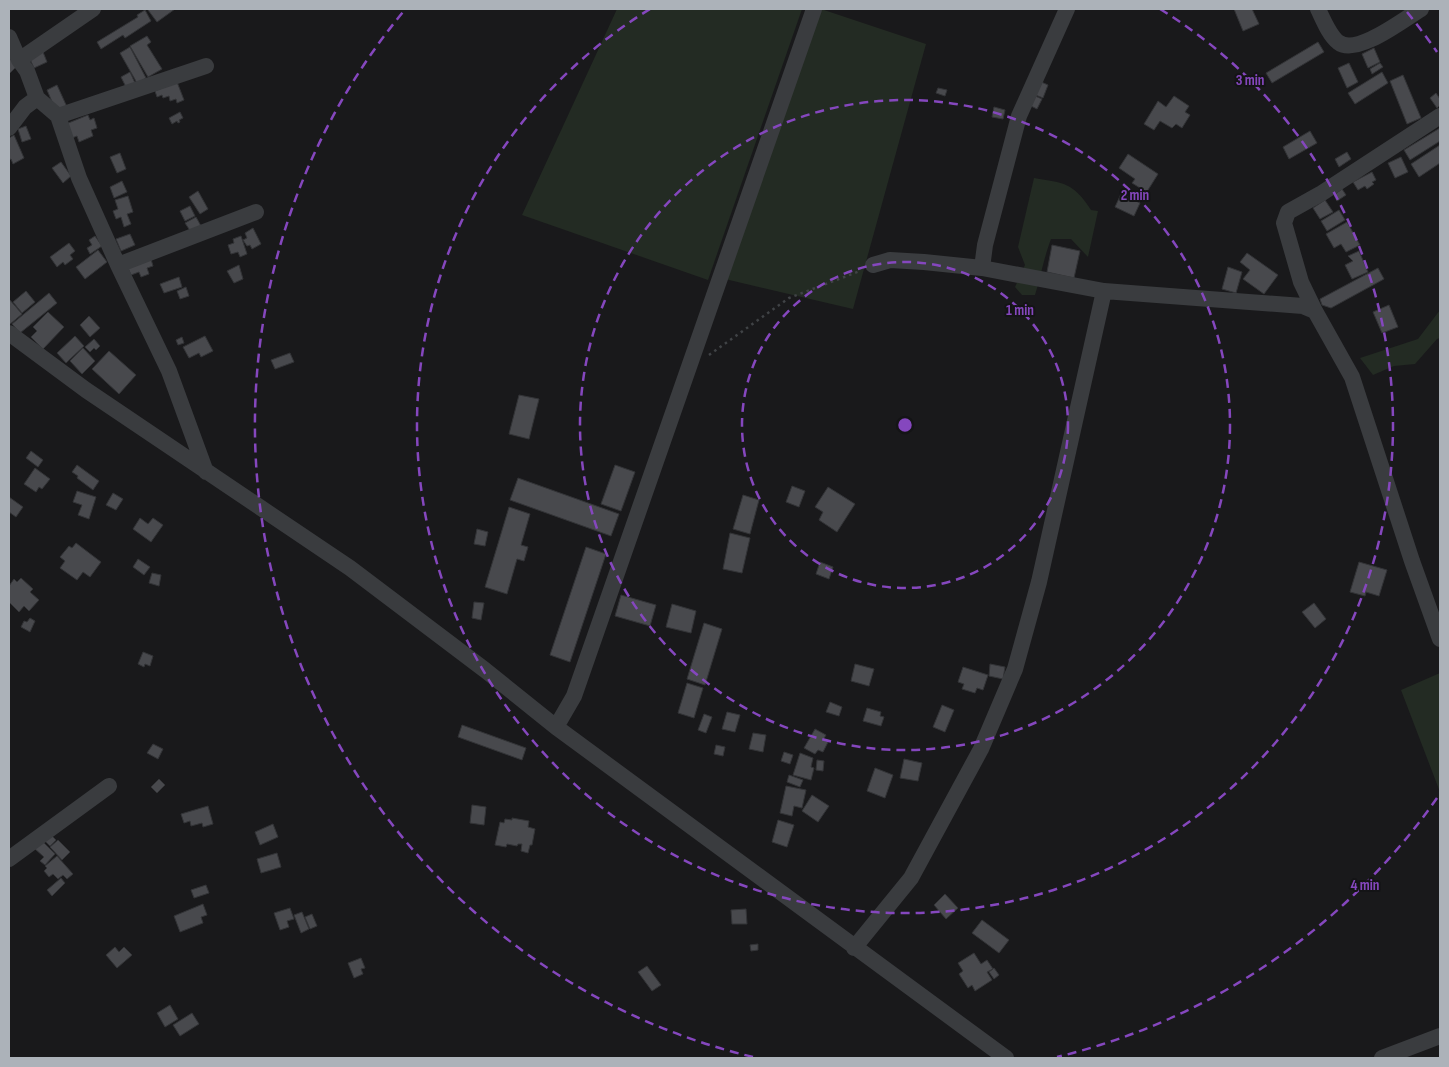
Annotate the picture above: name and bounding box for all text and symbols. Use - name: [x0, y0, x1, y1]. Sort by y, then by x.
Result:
- text: 3 min: [1236, 71, 1264, 90]
- text: 2 min: [1121, 186, 1149, 205]
- text: 1 min: [1006, 301, 1034, 320]
- centre of rings: [896, 416, 914, 434]
- text: 4 min: [1351, 876, 1379, 895]

